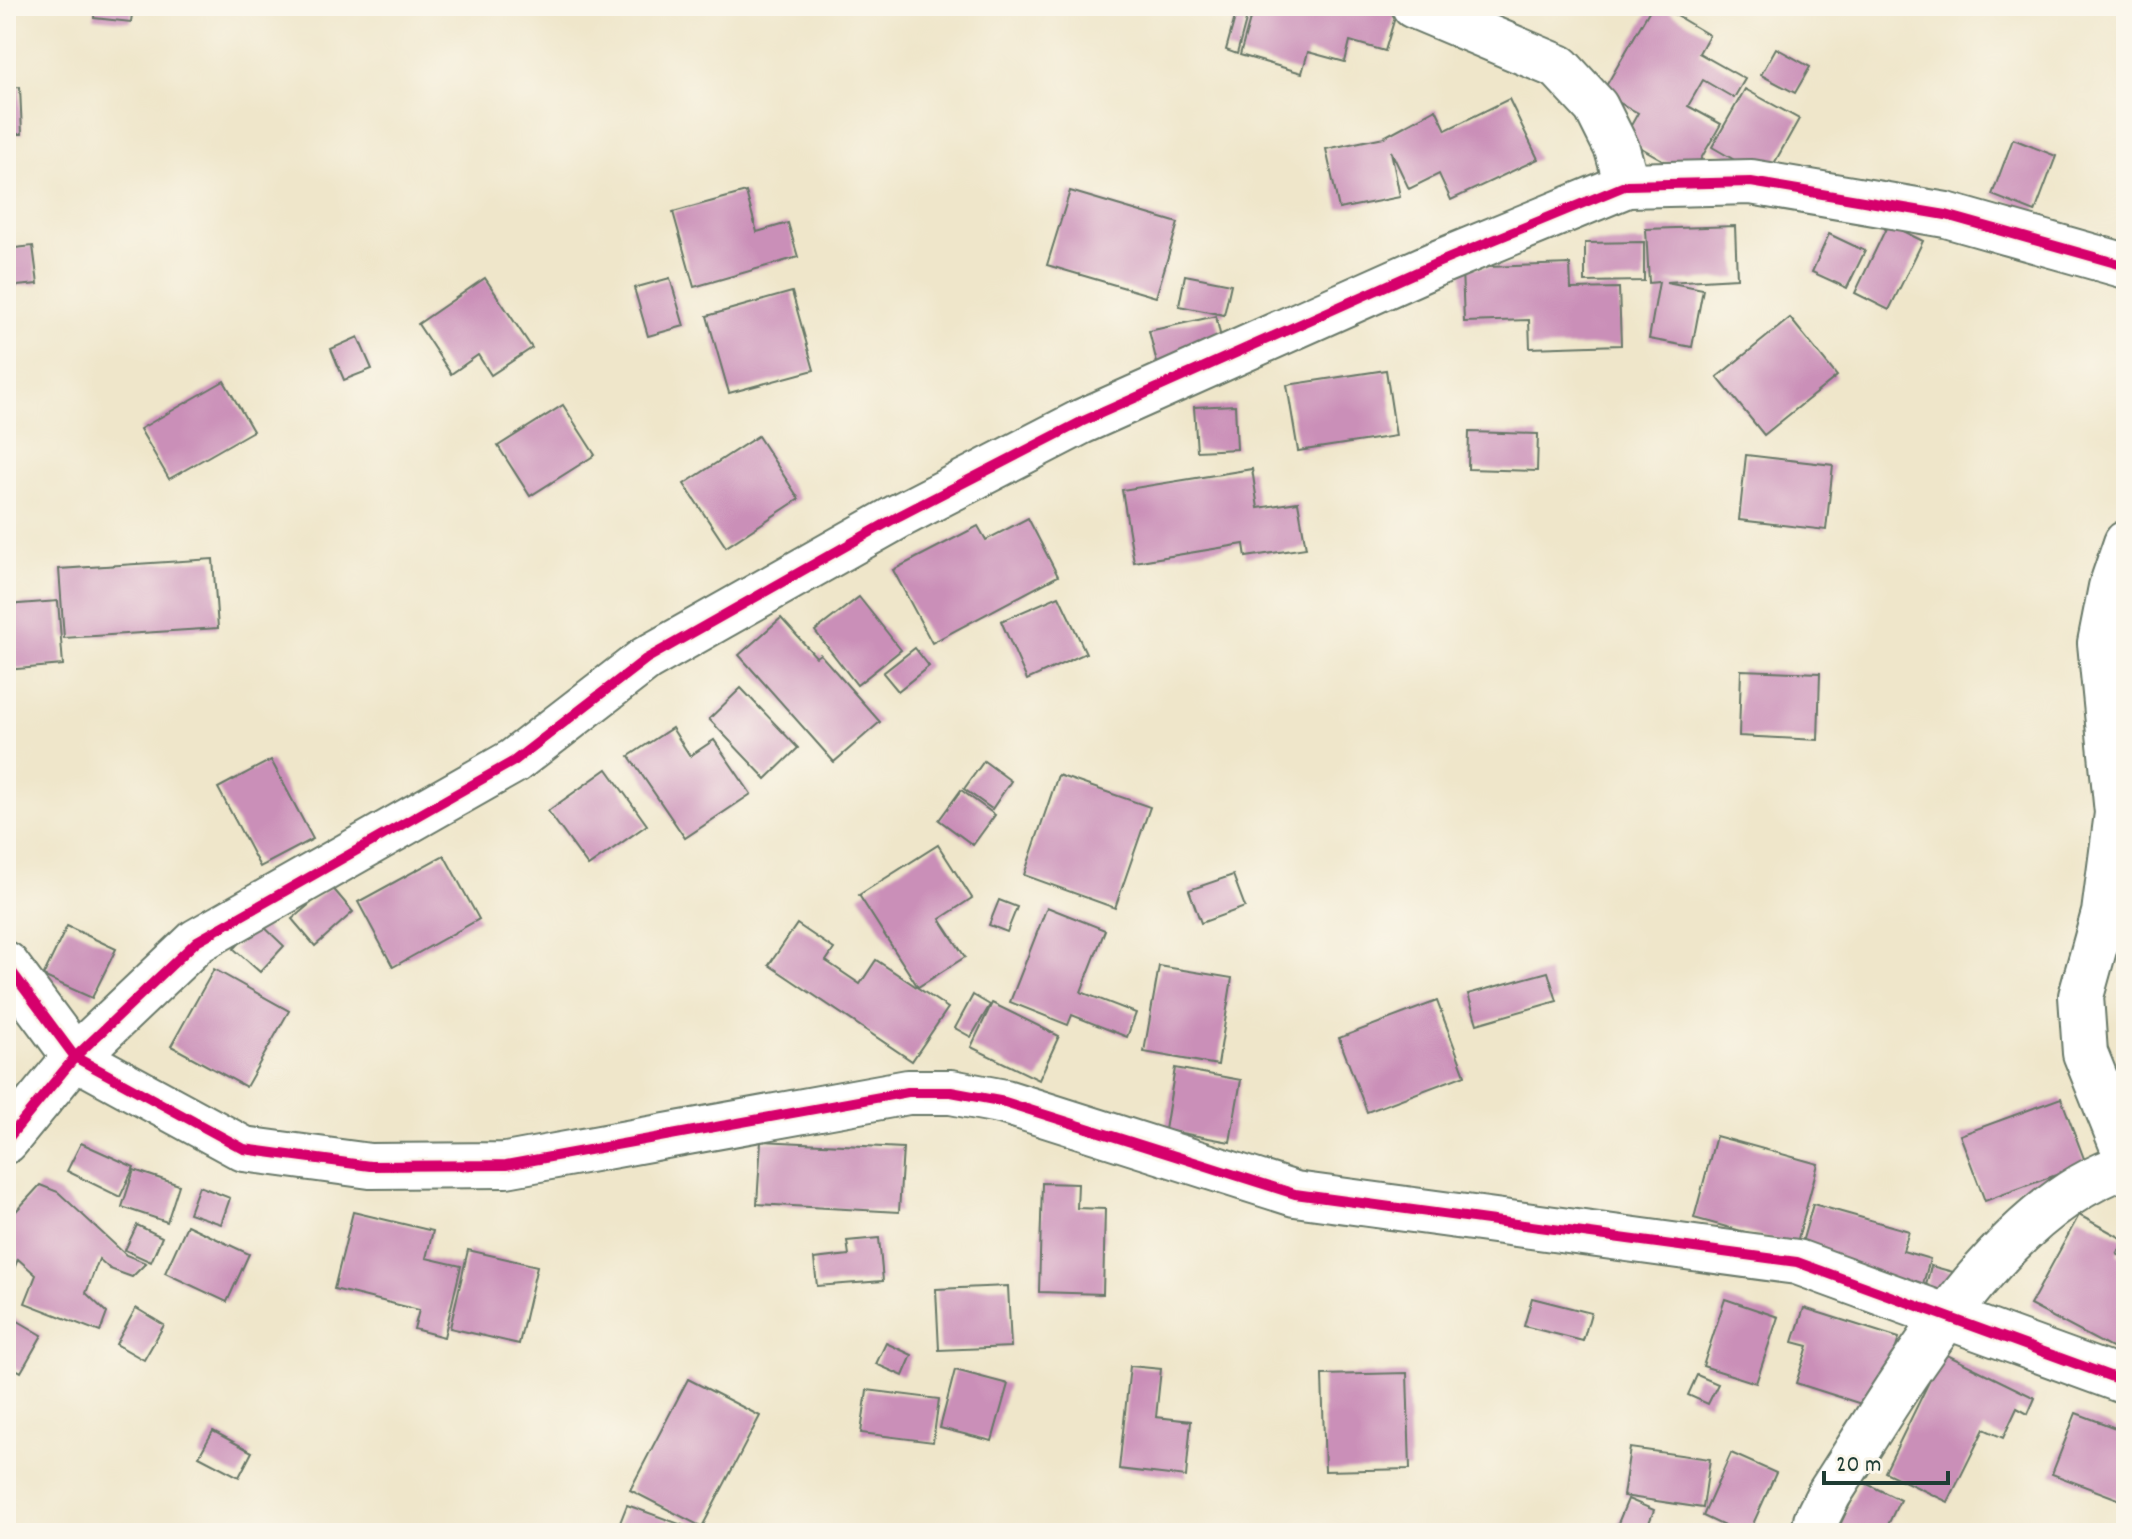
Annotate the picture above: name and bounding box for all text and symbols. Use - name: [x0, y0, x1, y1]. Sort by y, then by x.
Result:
- scale bar: [1824, 1435, 1948, 1485]
- text: 20 m: [1836, 1449, 1882, 1483]

